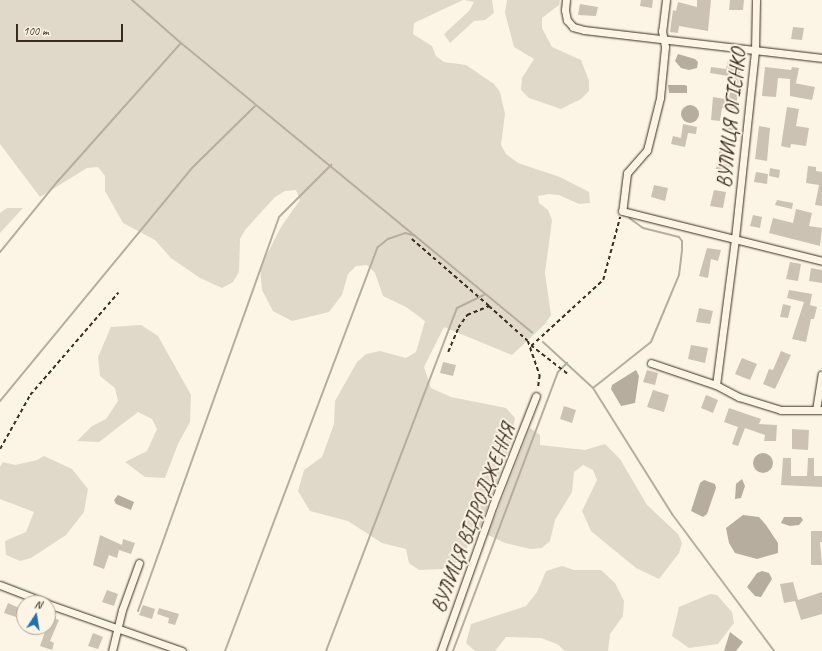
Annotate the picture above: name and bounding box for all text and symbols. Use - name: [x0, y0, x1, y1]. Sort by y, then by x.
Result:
- scale bar: [18, 16, 125, 42]
- text: 100 m: [23, 23, 49, 39]
- street label: ВУЛИЦЯ ОГІЄНКО: [712, 47, 750, 189]
- street label: ВУЛИЦЯ ВІДРОДЖЕННЯ: [426, 420, 520, 616]
- north arrow: [16, 595, 56, 635]
- text: N: [33, 597, 43, 612]

